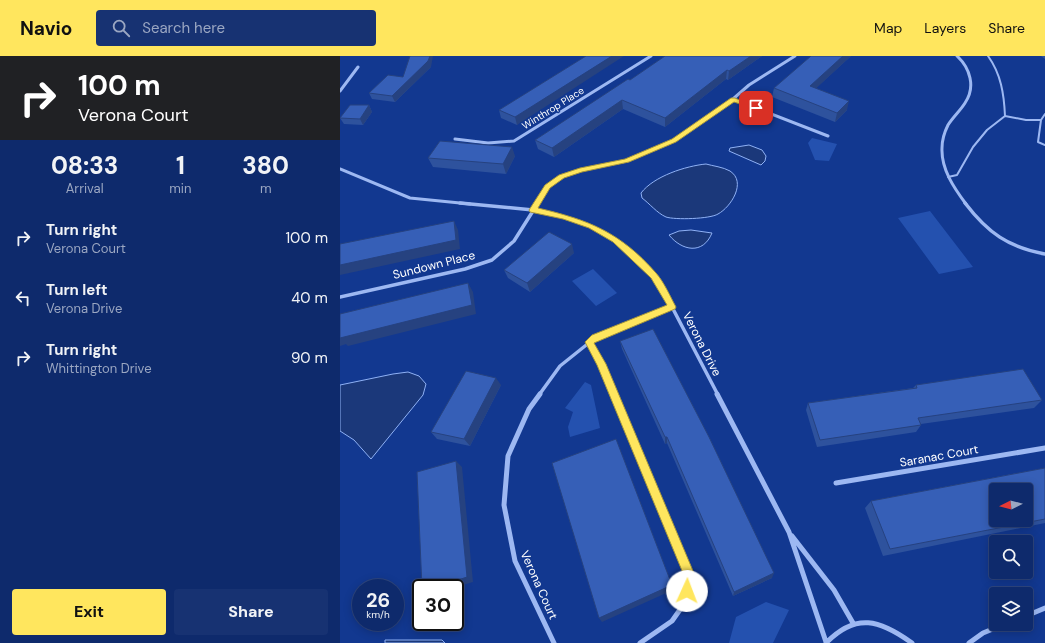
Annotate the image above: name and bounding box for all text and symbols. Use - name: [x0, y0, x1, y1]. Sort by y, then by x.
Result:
- search box: [96, 10, 376, 46]
- text: Navio: [20, 16, 72, 41]
- icon: search: [110, 17, 132, 39]
- text: Search here: [142, 18, 225, 38]
- text: Map: [874, 19, 902, 37]
- text: Layers: [924, 19, 966, 37]
- text: Share: [988, 19, 1025, 37]
- text: 100 m: [78, 67, 161, 104]
- icon: right: [12, 72, 64, 124]
- street label: Winthrop Place: [520, 84, 587, 132]
- pin: [739, 91, 773, 125]
- icon: arrive: [745, 97, 767, 119]
- text: Verona Court: [78, 103, 189, 127]
- text: 08:33: [51, 150, 118, 181]
- text: 1: [176, 150, 185, 181]
- text: 380: [242, 150, 289, 181]
- text: Arrival: [66, 180, 104, 197]
- text: min: [169, 180, 191, 197]
- text: m: [260, 180, 272, 197]
- text: Turn right: [46, 220, 117, 240]
- icon: right: [12, 227, 34, 249]
- text: 100 m: [285, 228, 328, 248]
- text: Verona Court: [46, 240, 126, 257]
- street label: Sundown Place: [391, 247, 477, 283]
- text: Turn left: [46, 280, 107, 300]
- icon: left: [12, 287, 34, 309]
- text: 40 m: [291, 288, 328, 308]
- text: Verona Drive: [46, 300, 122, 317]
- street label: Verona Drive: [679, 309, 725, 379]
- text: Turn right: [46, 340, 117, 360]
- icon: right: [12, 347, 34, 369]
- text: 90 m: [291, 348, 328, 368]
- text: Whittington Drive: [46, 360, 152, 377]
- street label: Saranac Court: [898, 441, 980, 471]
- north arrow: [989, 483, 1033, 527]
- map controls: [989, 483, 1033, 631]
- button: search: [989, 535, 1033, 579]
- street label: Verona Court: [517, 548, 561, 622]
- position arrow: [666, 570, 708, 612]
- speed limit sign: 30: [412, 579, 464, 631]
- text: 26: [366, 587, 390, 613]
- button: layers: [989, 587, 1033, 631]
- button: Exit: [12, 589, 166, 635]
- button: Share: [174, 589, 328, 635]
- text: km/h: [366, 608, 390, 621]

